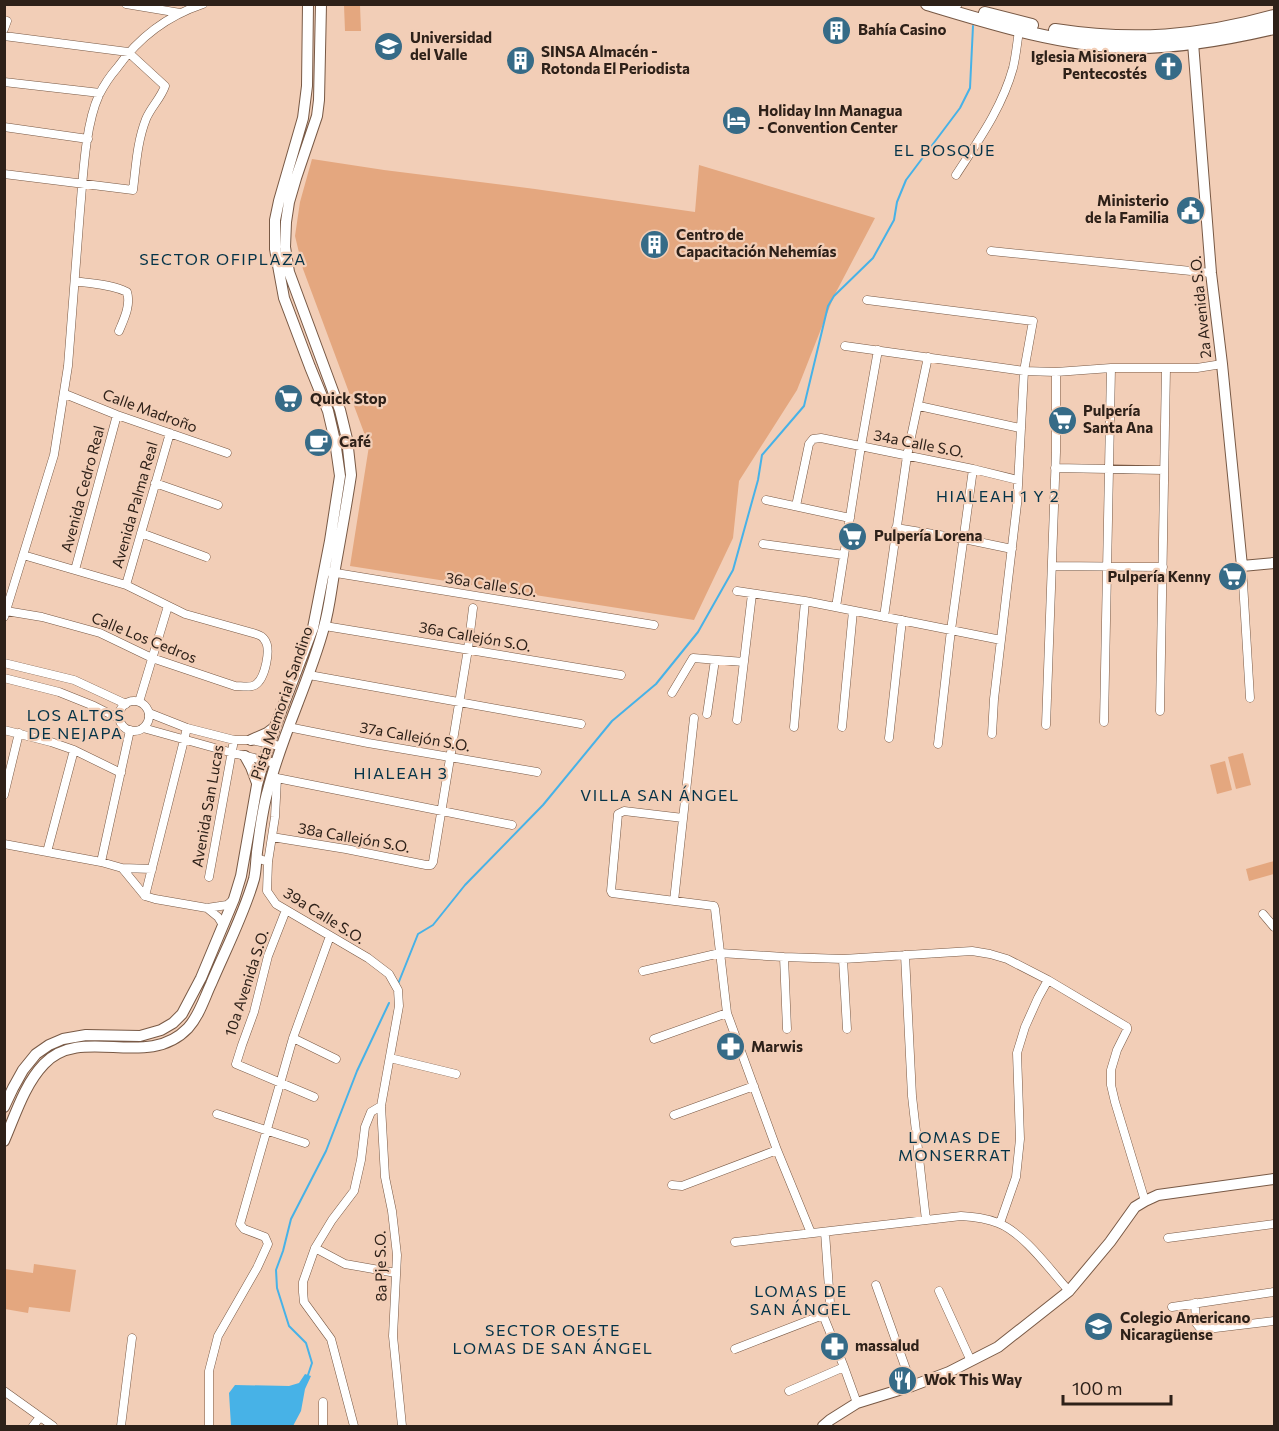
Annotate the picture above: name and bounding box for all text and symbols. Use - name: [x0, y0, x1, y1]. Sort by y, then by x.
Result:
- building icon: Bahía Casino: [821, 14, 853, 46]
- place label: Bahía Casino: [858, 20, 946, 38]
- place label: Universidad del Valle: [410, 28, 492, 63]
- school or university icon: Universidad del Valle: [373, 31, 405, 63]
- place label: SINSA Almacén - Rotonda El Periodista: [541, 42, 690, 77]
- building icon: SINSA Almacén - Rotonda El Periodista: [504, 45, 536, 77]
- place label: Iglesia Misionera Pentecostés: [1031, 47, 1147, 82]
- church icon: Iglesia Misionera Pentecostés: [1152, 50, 1184, 82]
- place label: Holiday Inn Managua - Convention Center: [758, 101, 903, 136]
- hotel icon: Holiday Inn Managua - Convention Center: [721, 104, 753, 136]
- district label: EL BOSQUE: [894, 140, 996, 159]
- place label: Ministerio de la Familia: [1085, 191, 1169, 226]
- public building icon: Ministerio de la Familia: [1174, 194, 1206, 226]
- place label: Centro de Capacitación Nehemías: [676, 225, 836, 260]
- building icon: Centro de Capacitación Nehemías: [639, 228, 671, 260]
- district label: SECTOR OFIPLAZA: [139, 249, 307, 268]
- street label: 2a Avenida S.O.: [1186, 255, 1214, 359]
- supermarket icon: Quick Stop: [273, 383, 305, 415]
- street label: Calle Madroño: [101, 385, 200, 436]
- place label: Quick Stop: [310, 389, 387, 407]
- place label: Pulpería Santa Ana: [1083, 401, 1153, 436]
- supermarket icon: Pulpería Santa Ana: [1046, 404, 1078, 436]
- street label: Avenida Cedro Real: [56, 423, 108, 554]
- street label: 34a Calle S.O.: [872, 425, 966, 461]
- cafe icon: Café: [302, 426, 334, 458]
- place label: Café: [339, 432, 371, 450]
- street label: Avenida Palma Real: [107, 439, 161, 570]
- district label: HIALEAH 1 Y 2: [936, 486, 1060, 505]
- supermarket icon: Pulpería Lorena: [837, 520, 869, 552]
- place label: Pulpería Lorena: [874, 526, 983, 544]
- supermarket icon: Pulpería Kenny: [1216, 561, 1248, 593]
- place label: Pulpería Kenny: [1108, 567, 1212, 585]
- street label: 36a Calle S.O.: [444, 568, 538, 600]
- street label: Calle Los Cedros: [89, 608, 200, 666]
- street label: 36a Callejón S.O.: [418, 617, 533, 655]
- street label: Pista Memorial Sandino: [246, 624, 316, 782]
- district label: LOS ALTOS DE NEJAPA: [27, 705, 125, 742]
- street label: 37a Callejón S.O.: [358, 717, 472, 755]
- street label: Avenida San Lucas: [187, 743, 227, 869]
- district label: HIALEAH 3: [354, 763, 448, 782]
- district label: VILLA SAN ÁNGEL: [580, 785, 740, 804]
- street label: 38a Callejón S.O.: [297, 818, 412, 856]
- street label: 39a Calle S.O.: [281, 883, 368, 947]
- street label: 10a Avenida S.O.: [220, 927, 272, 1038]
- pharmacy icon: Marwis: [714, 1031, 746, 1063]
- place label: Marwis: [751, 1037, 803, 1055]
- district label: LOMAS DE MONSERRAT: [898, 1127, 1012, 1164]
- street label: 8a Pje S.O.: [370, 1230, 390, 1302]
- district label: LOMAS DE SAN ÁNGEL: [750, 1281, 852, 1318]
- place label: Colegio Americano Nicaragüense: [1120, 1308, 1250, 1343]
- school or university icon: Colegio Americano Nicaragüense: [1083, 1311, 1115, 1343]
- district label: SECTOR OESTE LOMAS DE SAN ÁNGEL: [453, 1320, 653, 1357]
- pharmacy icon: massalud: [818, 1330, 850, 1362]
- place label: massalud: [855, 1336, 919, 1354]
- restaurant icon: Wok This Way: [887, 1364, 919, 1396]
- scale bar: [1063, 1368, 1171, 1406]
- place label: Wok This Way: [924, 1370, 1023, 1388]
- text: 100 m: [1072, 1377, 1122, 1399]

